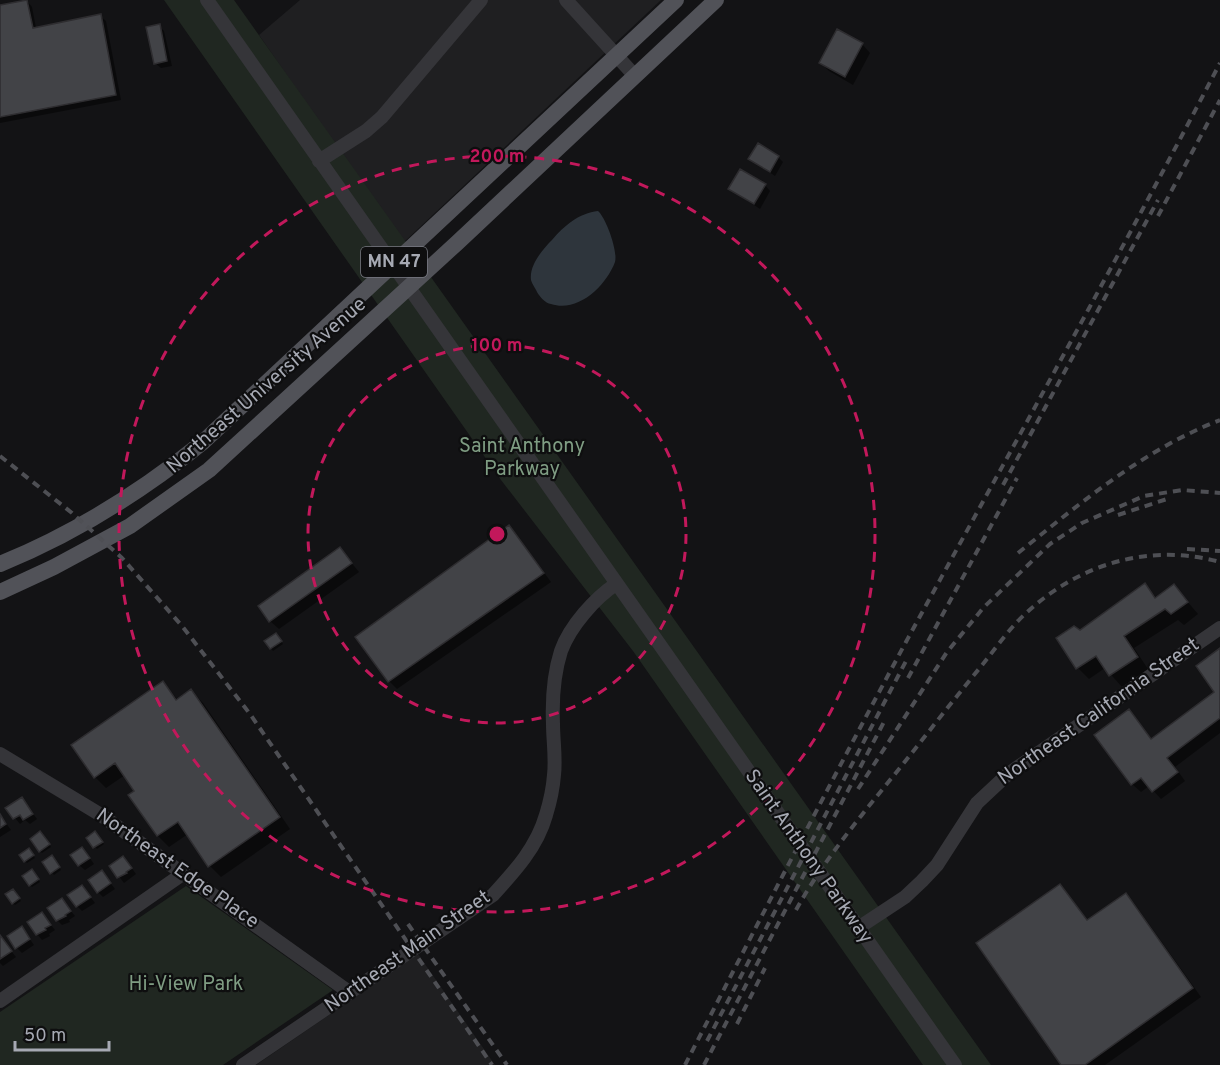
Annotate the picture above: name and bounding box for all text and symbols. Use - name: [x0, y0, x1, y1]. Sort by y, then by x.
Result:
- text: 200 m: [469, 146, 525, 169]
- road number: MN 47: [361, 247, 427, 277]
- street label: Northeast University Avenue: [162, 292, 372, 480]
- text: 100 m: [471, 335, 523, 358]
- park label: Saint Anthony Parkway: [459, 434, 585, 483]
- centre of rings: [487, 524, 507, 544]
- street label: Northeast California Street: [993, 633, 1205, 791]
- street label: Saint Anthony Parkway: [738, 765, 878, 949]
- street label: Northeast Edge Place: [90, 803, 264, 935]
- street label: Northeast Main Street: [320, 885, 496, 1019]
- park label: Hi-View Park: [129, 972, 243, 998]
- scale bar: [15, 1014, 110, 1052]
- text: 50 m: [24, 1025, 66, 1048]

